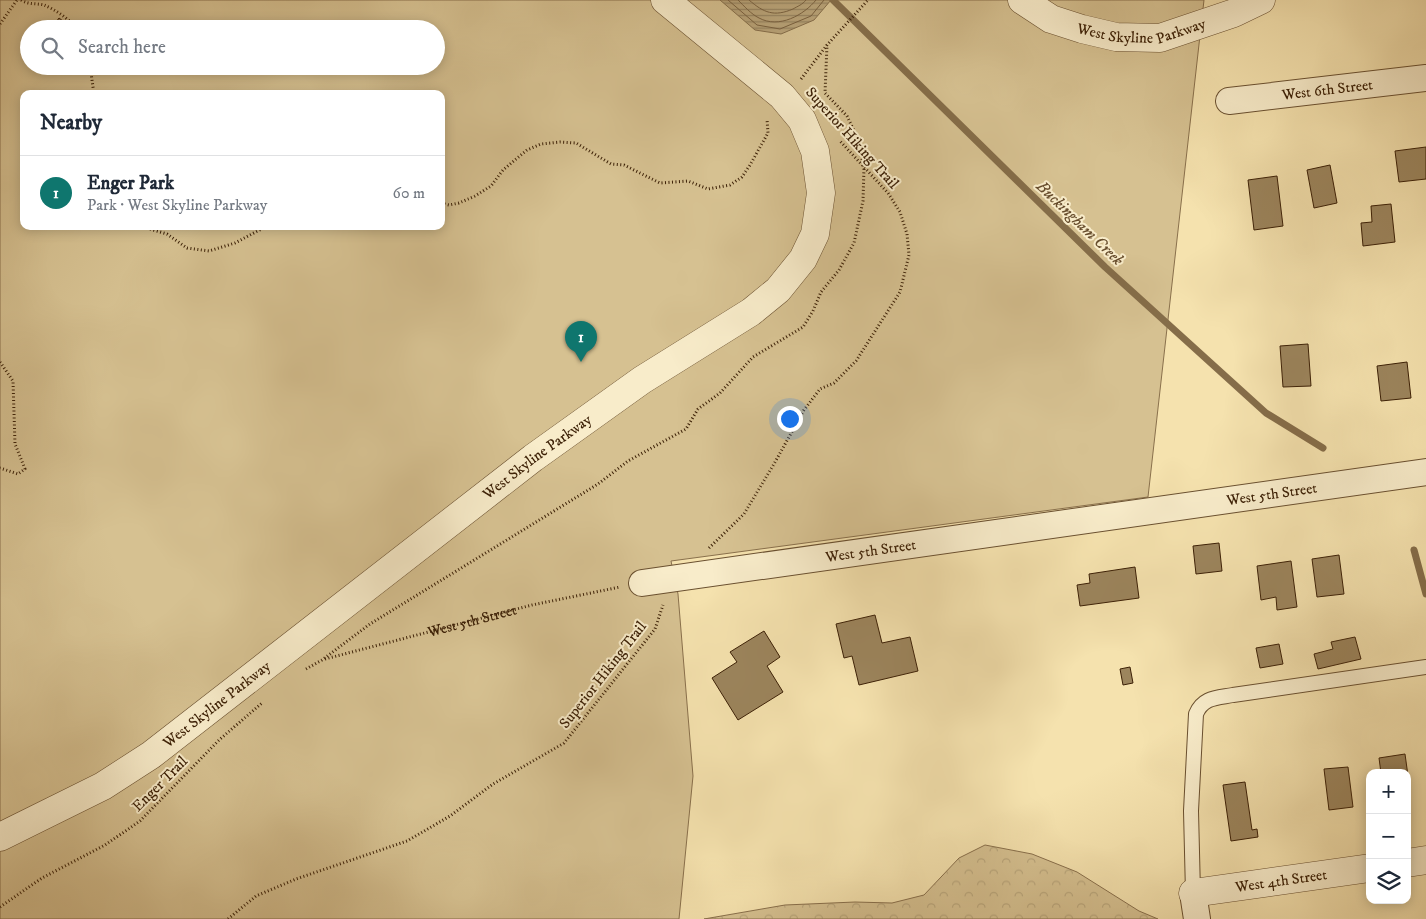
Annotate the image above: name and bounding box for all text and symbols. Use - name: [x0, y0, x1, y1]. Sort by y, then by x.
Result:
- street label: West Skyline Parkway: [1074, 14, 1209, 48]
- search box: [20, 20, 445, 75]
- icon: search: [38, 34, 66, 62]
- text: Search here: [78, 36, 166, 59]
- street label: West 6th Street: [1280, 75, 1374, 104]
- street label: Superior Hiking Trail: [801, 83, 903, 193]
- text: Nearby: [40, 110, 102, 136]
- text: Enger Park: [87, 172, 174, 195]
- water label: Buckingham Creek: [1031, 176, 1128, 270]
- text: 1: [53, 183, 59, 203]
- text: 60 m: [393, 183, 425, 203]
- text: Park · West Skyline Parkway: [87, 195, 267, 215]
- pin: 1: [565, 321, 597, 362]
- your location: [777, 406, 803, 432]
- street label: West Skyline Parkway: [478, 409, 596, 504]
- street label: West 5th Street: [1224, 478, 1318, 510]
- street label: West 5th Street: [823, 535, 917, 567]
- street label: West 5th Street: [425, 600, 519, 642]
- street label: Superior Hiking Trail: [555, 617, 651, 732]
- street label: West Skyline Parkway: [158, 656, 275, 752]
- street label: Enger Trail: [128, 752, 192, 816]
- map controls: [1366, 769, 1411, 904]
- button: +: [1366, 769, 1411, 814]
- button: −: [1366, 814, 1411, 859]
- button: layers: [1366, 859, 1411, 904]
- street label: West 4th Street: [1233, 865, 1328, 897]

